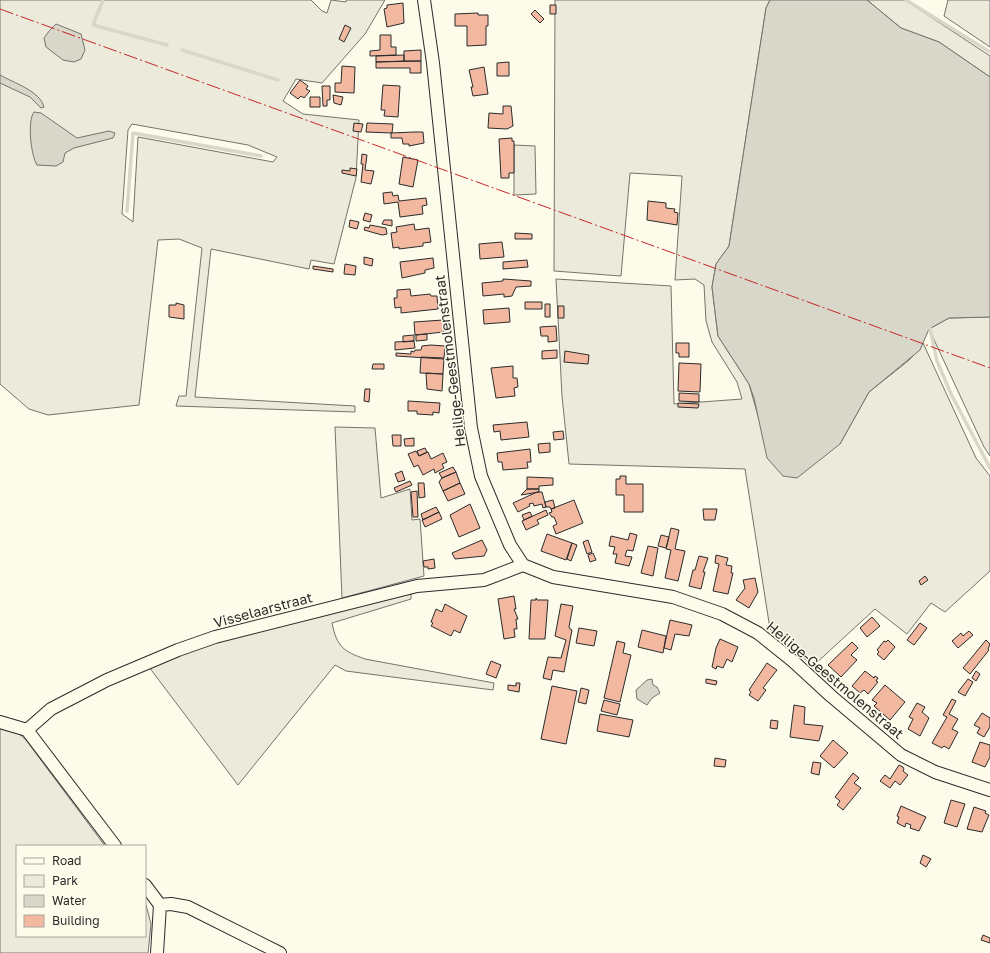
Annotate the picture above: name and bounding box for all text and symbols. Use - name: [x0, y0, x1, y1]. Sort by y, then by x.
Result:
- street label: Heilige-Geestmolenstraat: [431, 274, 469, 448]
- street label: Visselaarstraat: [212, 588, 314, 631]
- street label: Heilige-Geestmolenstraat: [763, 617, 907, 742]
- legend: [16, 845, 146, 937]
- text: Road: [52, 853, 81, 868]
- text: Park: [52, 873, 78, 888]
- text: Water: [52, 893, 86, 908]
- text: Building: [52, 913, 100, 928]

